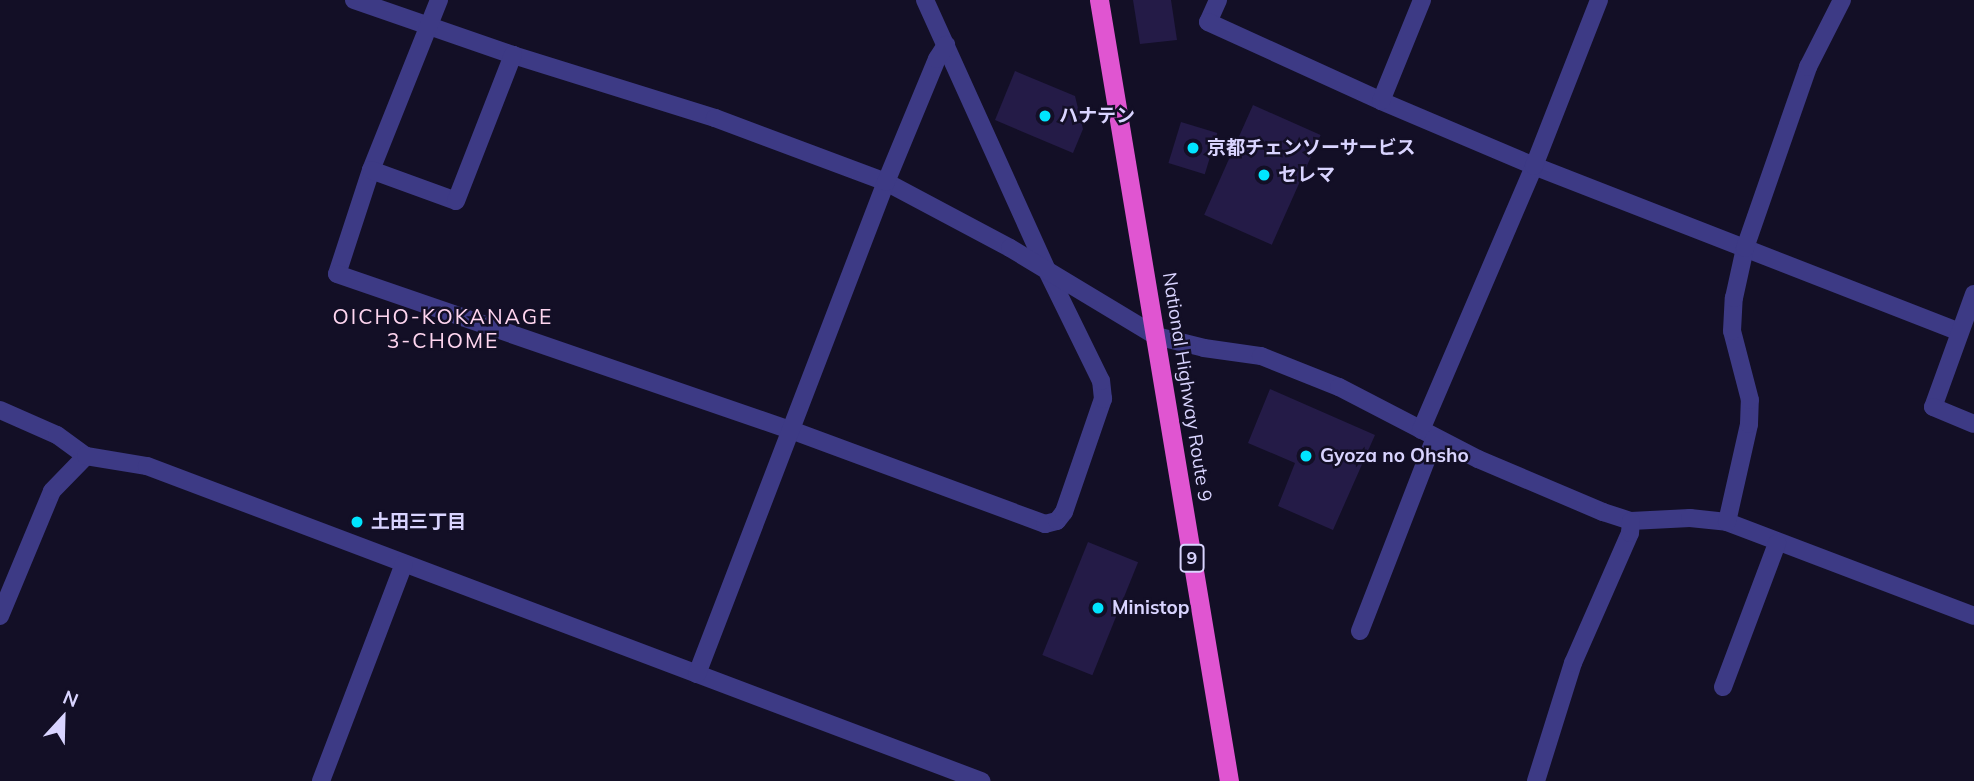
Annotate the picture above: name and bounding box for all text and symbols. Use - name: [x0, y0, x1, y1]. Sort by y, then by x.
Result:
- place label: ハナテン: [1059, 105, 1135, 127]
- marker: ハナテン: [1037, 108, 1053, 124]
- place label: 京都チェンソーサービス: [1207, 137, 1416, 159]
- marker: 京都チェンソーサービス: [1185, 140, 1201, 156]
- place label: セレマ: [1278, 164, 1335, 186]
- marker: セレマ: [1256, 167, 1272, 183]
- street label: National Highway Route 9: [1158, 271, 1216, 503]
- district label: OICHO-KOKANAGE 3-CHOME: [334, 303, 552, 353]
- place label: Gyoza no Ohsho: [1320, 445, 1469, 467]
- marker: Gyoza no Ohsho: [1298, 448, 1314, 464]
- place label: 土田三丁目: [371, 511, 466, 533]
- marker: 土田三丁目: [349, 514, 365, 530]
- road number: 9: [1178, 544, 1206, 572]
- place label: Ministop: [1112, 597, 1189, 619]
- marker: Ministop: [1090, 600, 1106, 616]
- north arrow: [28, 683, 98, 753]
- text: N: [60, 685, 82, 712]

